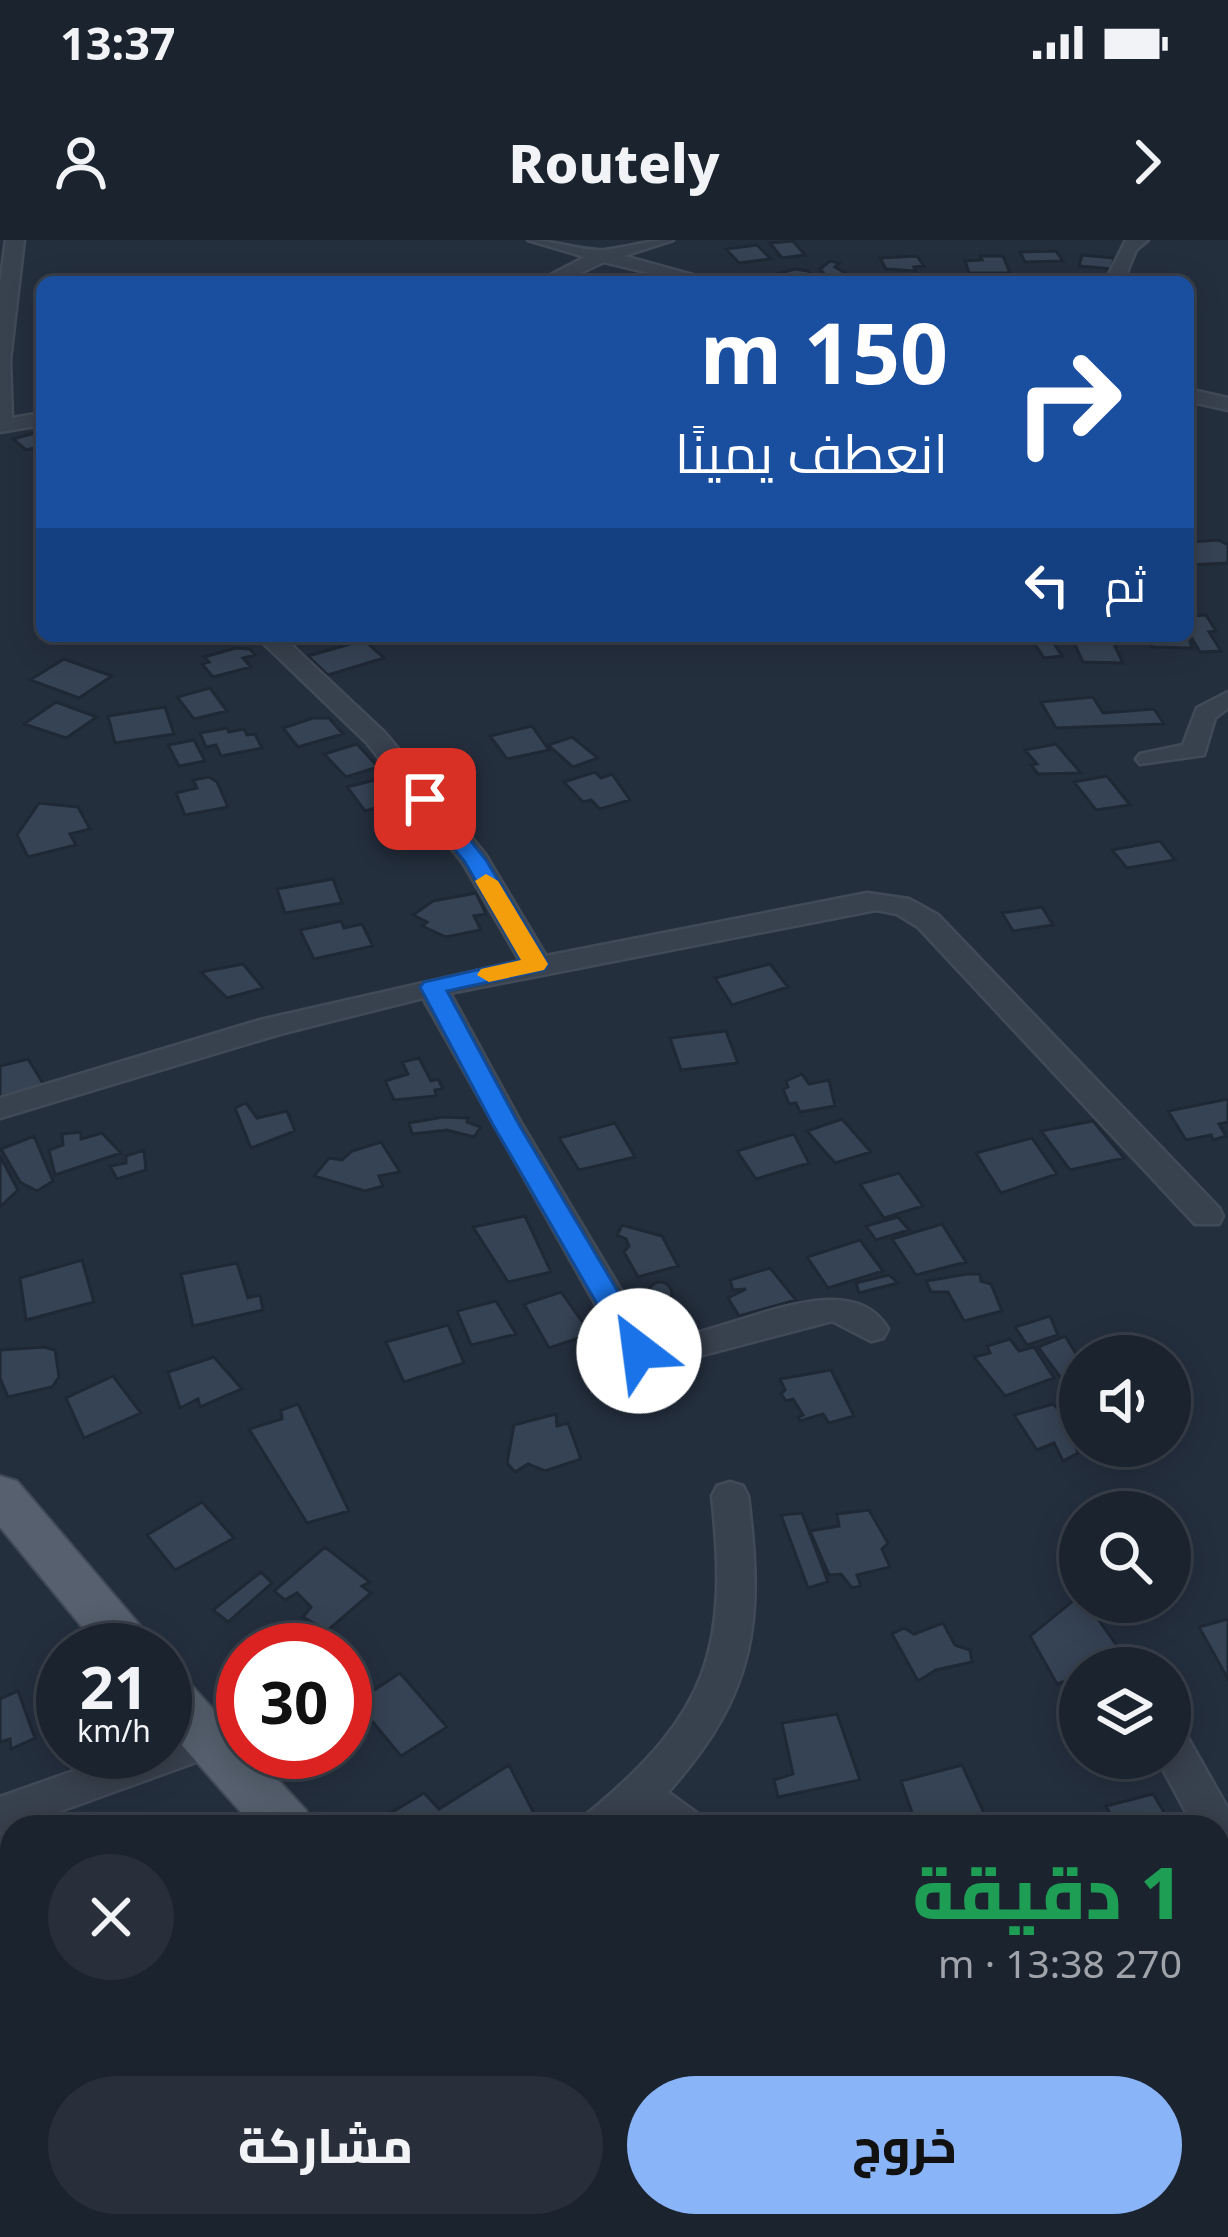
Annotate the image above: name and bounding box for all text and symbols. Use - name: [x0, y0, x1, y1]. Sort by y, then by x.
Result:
- text: 13:37: [60, 12, 176, 73]
- text: Routely: [509, 125, 719, 199]
- icon: person: [48, 129, 114, 195]
- icon: forward: [1114, 129, 1180, 195]
- text: 150 m: [700, 294, 948, 409]
- icon: right: [990, 324, 1146, 480]
- text: انعطف يمينًا: [675, 415, 948, 489]
- icon: left: [1014, 552, 1080, 618]
- text: ثم: [1104, 554, 1146, 615]
- pin: [374, 748, 476, 850]
- icon: arrive: [392, 766, 458, 832]
- position arrow: [576, 1288, 702, 1414]
- map controls: [1059, 1335, 1191, 1779]
- button: sound: [1059, 1335, 1191, 1467]
- button: search: [1059, 1491, 1191, 1623]
- speed limit sign: 30: [216, 1623, 372, 1779]
- text: 21: [80, 1645, 148, 1727]
- button: layers: [1059, 1647, 1191, 1779]
- text: km/h: [77, 1710, 151, 1751]
- text: 1 دقيقة: [913, 1842, 1182, 1940]
- button: close: [48, 1854, 174, 1980]
- text: 270 m · 13:38: [938, 1936, 1182, 1989]
- button: مشاركة: [48, 2076, 603, 2214]
- button: خروج: [627, 2076, 1182, 2214]

